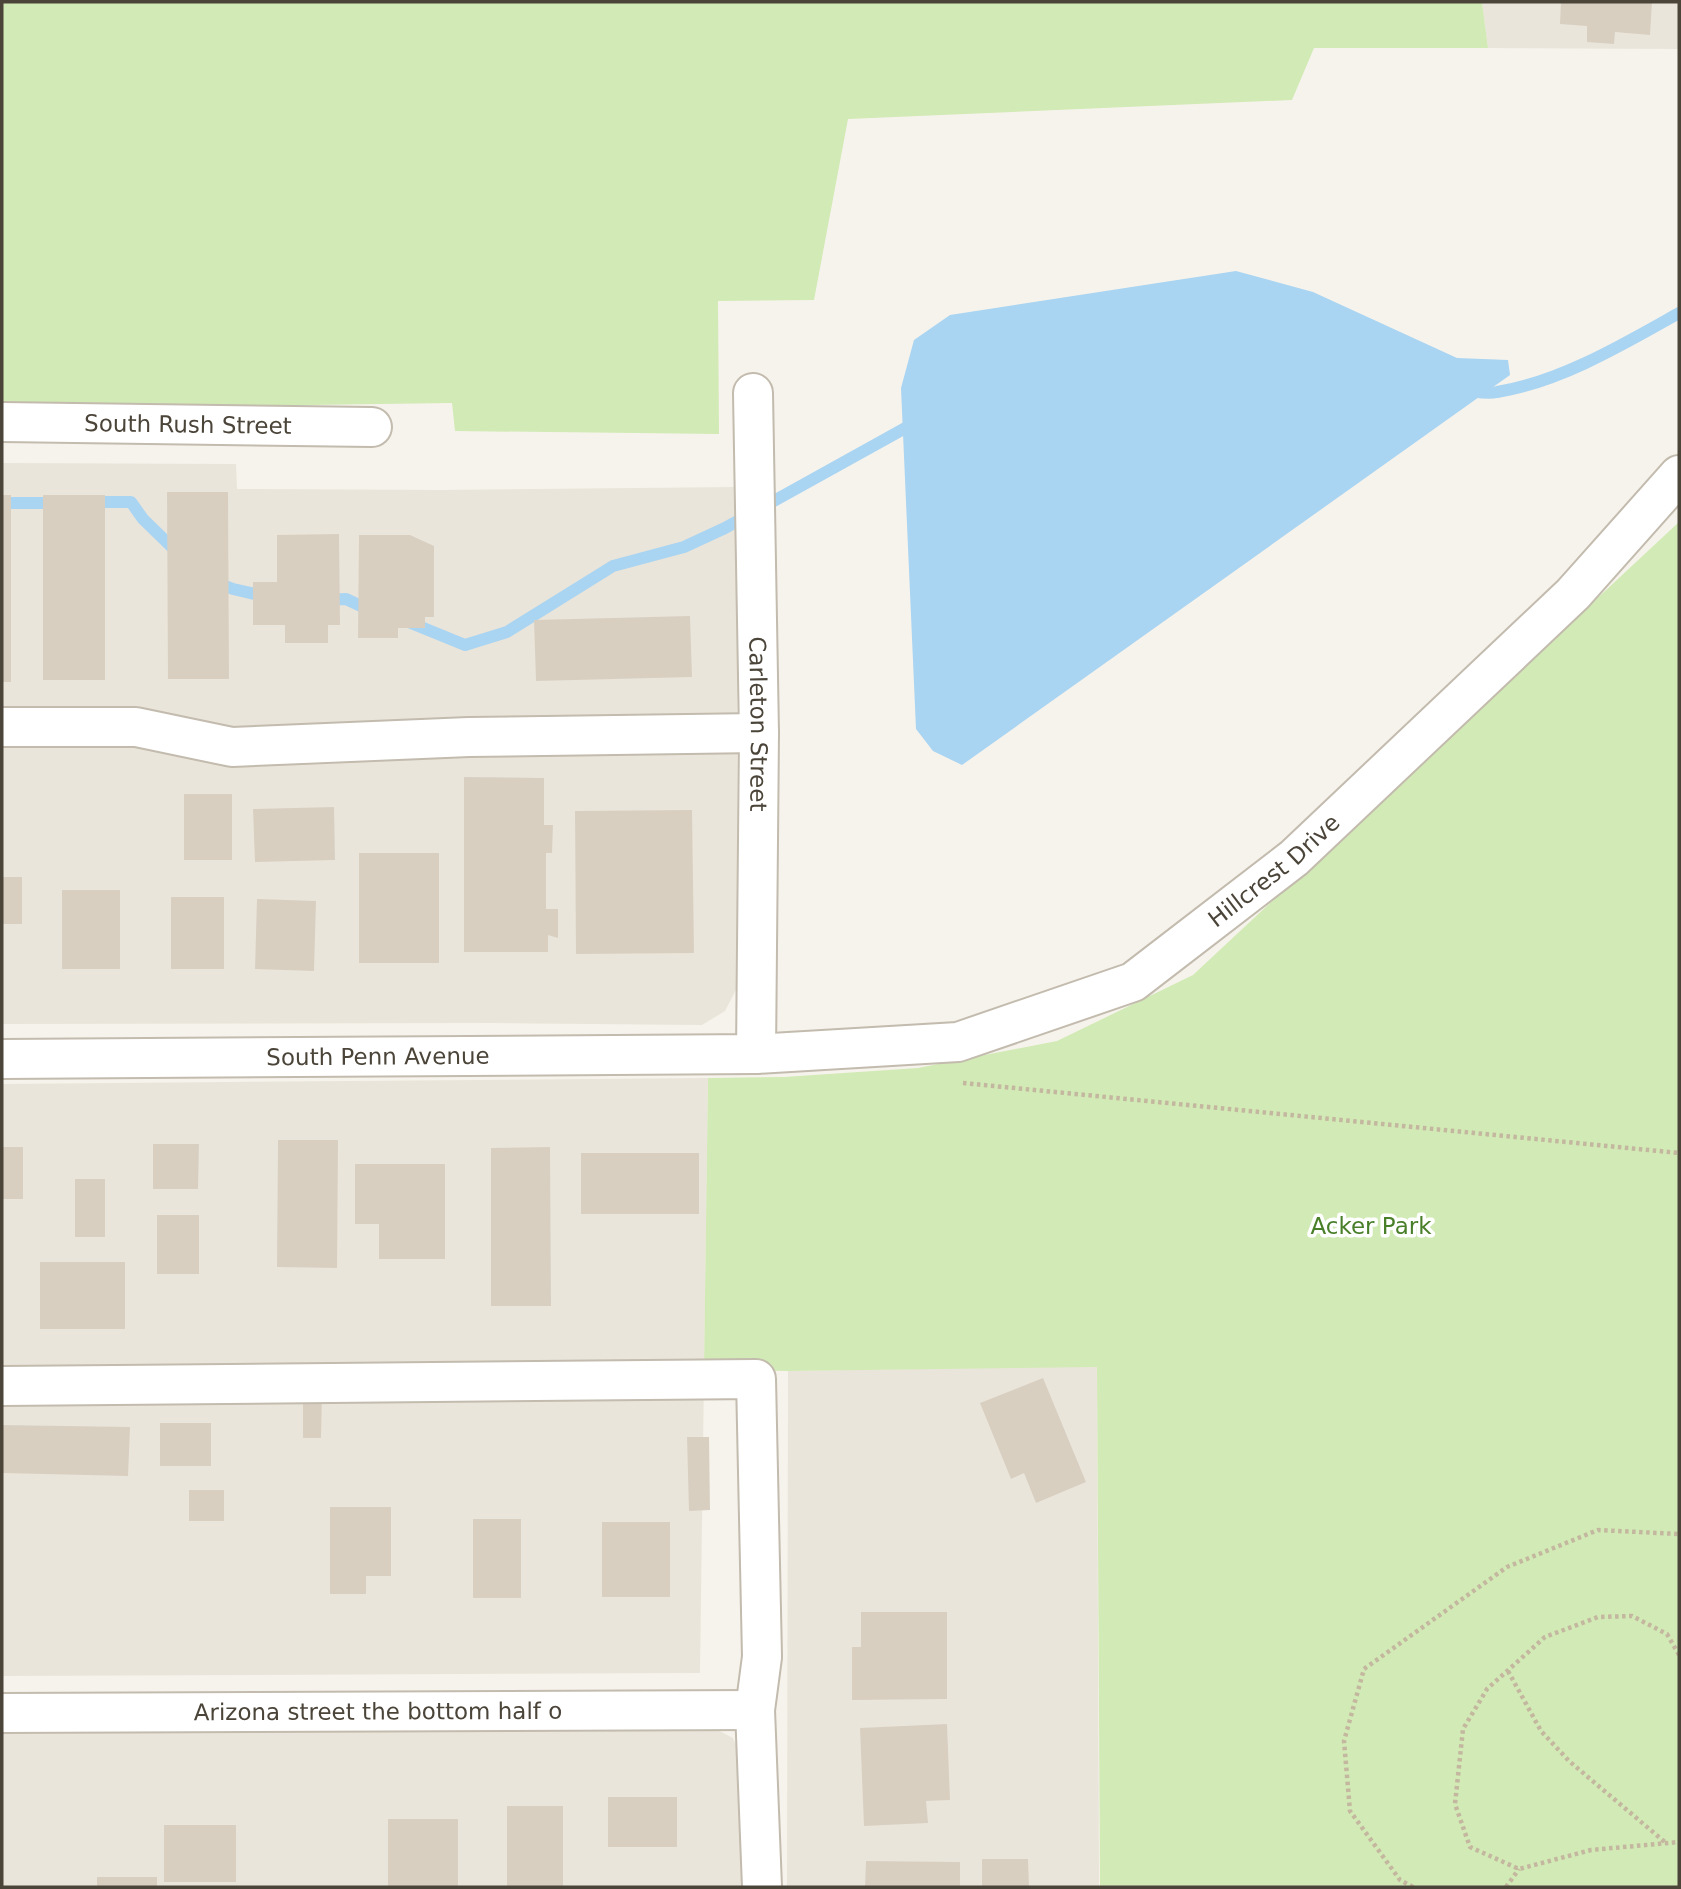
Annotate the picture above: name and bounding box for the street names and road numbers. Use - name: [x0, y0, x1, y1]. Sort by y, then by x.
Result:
- street label: South Rush Street: [84, 410, 292, 439]
- street label: Carleton Street: [744, 636, 772, 812]
- street label: Hillcrest Drive: [1203, 809, 1345, 932]
- street label: South Penn Avenue: [266, 1043, 490, 1070]
- street label: Arizona street the bottom half o: [194, 1698, 562, 1725]

